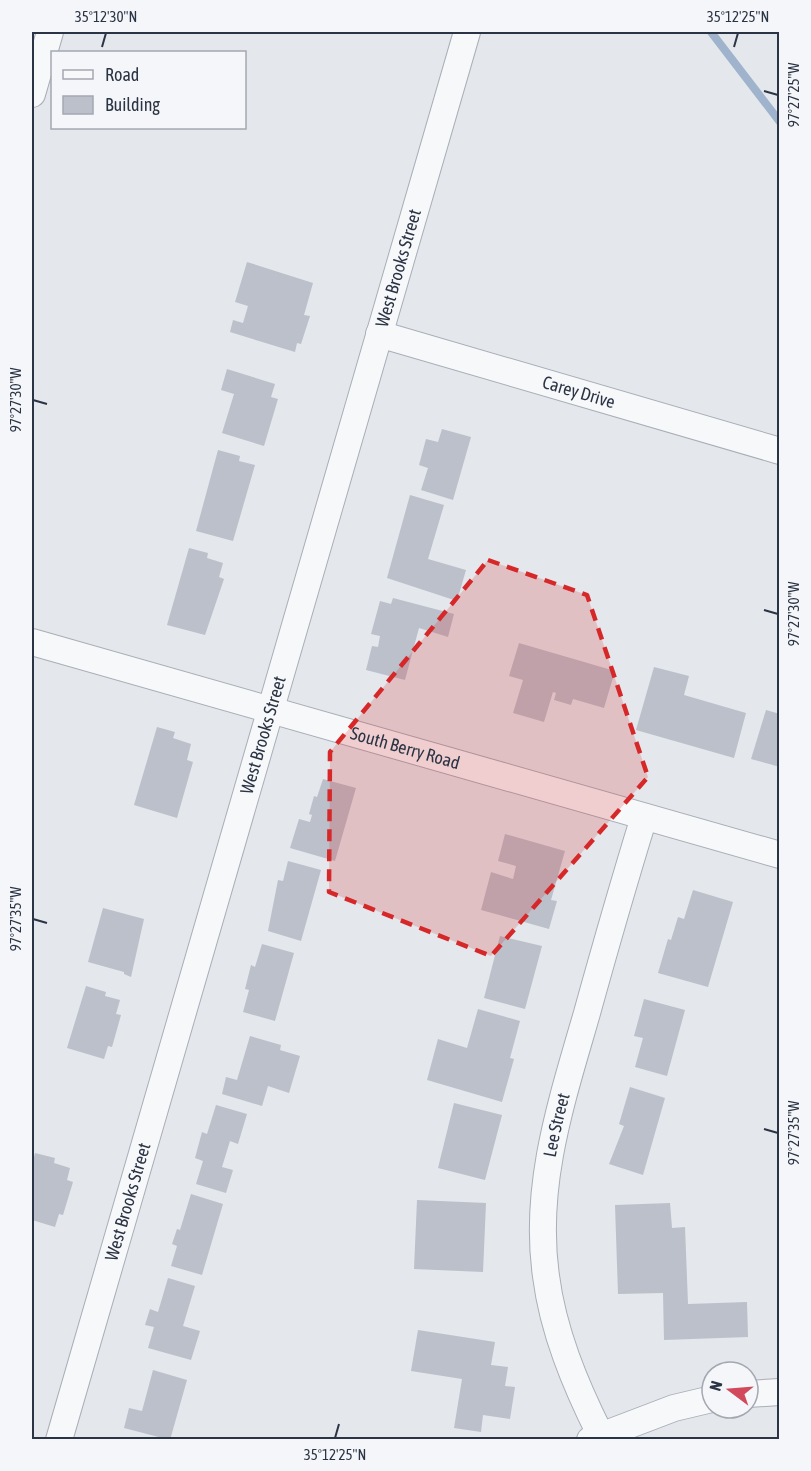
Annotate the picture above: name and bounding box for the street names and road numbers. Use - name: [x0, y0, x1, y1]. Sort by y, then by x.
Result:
- street label: West Brooks Street: [371, 207, 425, 329]
- street label: Carey Drive: [540, 371, 618, 412]
- street label: West Brooks Street: [236, 673, 290, 796]
- street label: South Berry Road: [348, 722, 462, 773]
- street label: Lee Street: [539, 1091, 574, 1159]
- street label: West Brooks Street: [101, 1140, 155, 1263]

